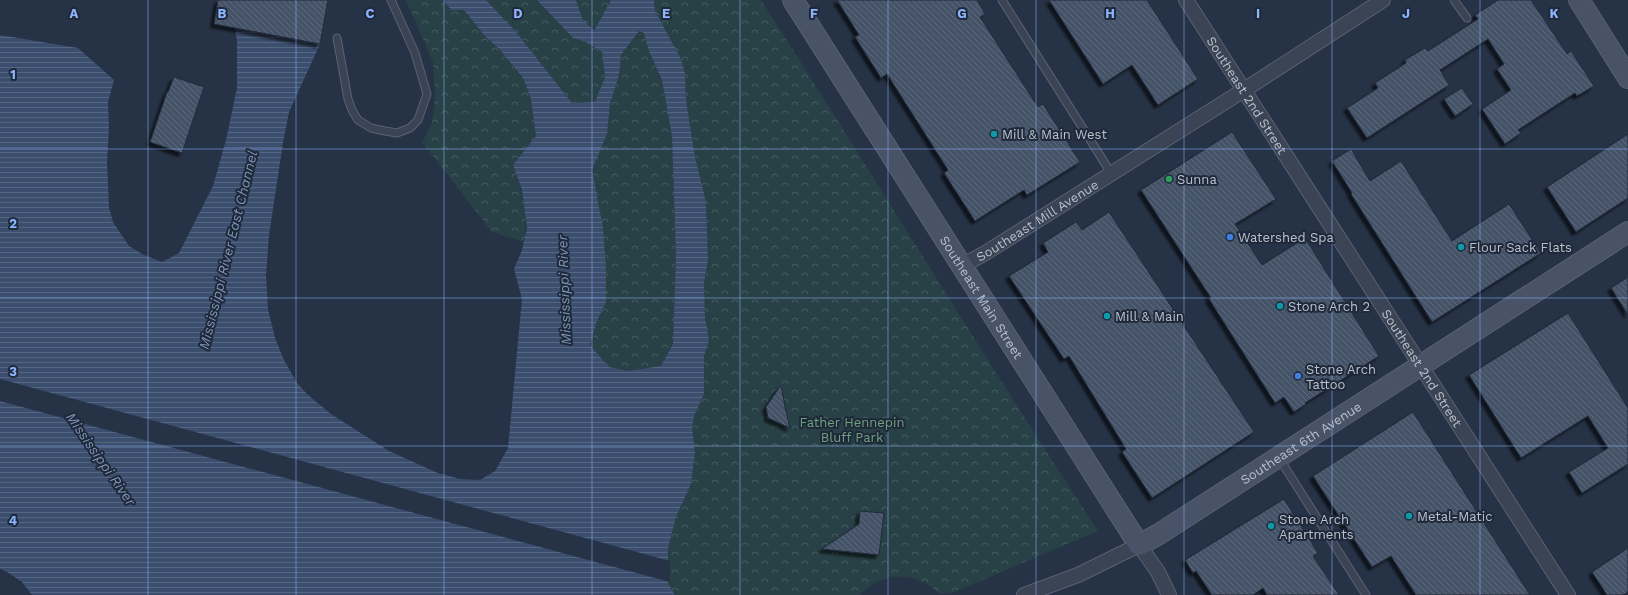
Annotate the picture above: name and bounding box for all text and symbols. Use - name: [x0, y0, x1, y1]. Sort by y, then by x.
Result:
- text: A: [70, 6, 79, 21]
- text: B: [218, 6, 227, 21]
- text: C: [366, 6, 375, 21]
- text: D: [513, 6, 523, 21]
- text: E: [662, 6, 670, 21]
- text: F: [810, 6, 818, 21]
- text: G: [957, 6, 967, 21]
- text: H: [1105, 6, 1115, 21]
- text: I: [1256, 6, 1260, 21]
- text: J: [1402, 6, 1410, 21]
- text: K: [1549, 6, 1559, 21]
- street label: Southeast 2nd Street: [1203, 34, 1290, 157]
- text: 1: [10, 67, 16, 82]
- place label: Mill & Main West: [1002, 127, 1107, 142]
- marker: Mill & Main West: [989, 129, 999, 139]
- water label: Mississippi River East Channel: [196, 149, 260, 351]
- place label: Sunna: [1177, 172, 1217, 187]
- marker: Sunna: [1164, 174, 1174, 184]
- street label: Southeast Mill Avenue: [974, 177, 1101, 265]
- text: 2: [9, 216, 17, 231]
- place label: Watershed Spa: [1238, 230, 1334, 245]
- marker: Watershed Spa: [1225, 232, 1235, 242]
- street label: Southeast Main Street: [937, 233, 1026, 362]
- water label: Mississippi River: [554, 234, 574, 345]
- place label: Flour Sack Flats: [1469, 240, 1572, 255]
- marker: Flour Sack Flats: [1456, 242, 1466, 252]
- place label: Stone Arch 2: [1288, 299, 1370, 314]
- marker: Stone Arch 2: [1275, 301, 1285, 311]
- street label: Southeast 2nd Street: [1378, 306, 1465, 430]
- place label: Mill & Main: [1115, 309, 1184, 324]
- marker: Mill & Main: [1102, 311, 1112, 321]
- place label: Stone Arch Tattoo: [1306, 362, 1376, 392]
- text: 3: [9, 364, 17, 379]
- marker: Stone Arch Tattoo: [1293, 371, 1303, 381]
- street label: Southeast 6th Avenue: [1238, 399, 1364, 488]
- water label: Mississippi River: [63, 409, 139, 509]
- park label: Father Hennepin Bluff Park: [800, 415, 905, 445]
- place label: Metal-Matic: [1417, 509, 1492, 524]
- marker: Metal-Matic: [1404, 511, 1414, 521]
- place label: Stone Arch Apartments: [1279, 512, 1354, 542]
- text: 4: [9, 513, 18, 528]
- marker: Stone Arch Apartments: [1266, 521, 1276, 531]

